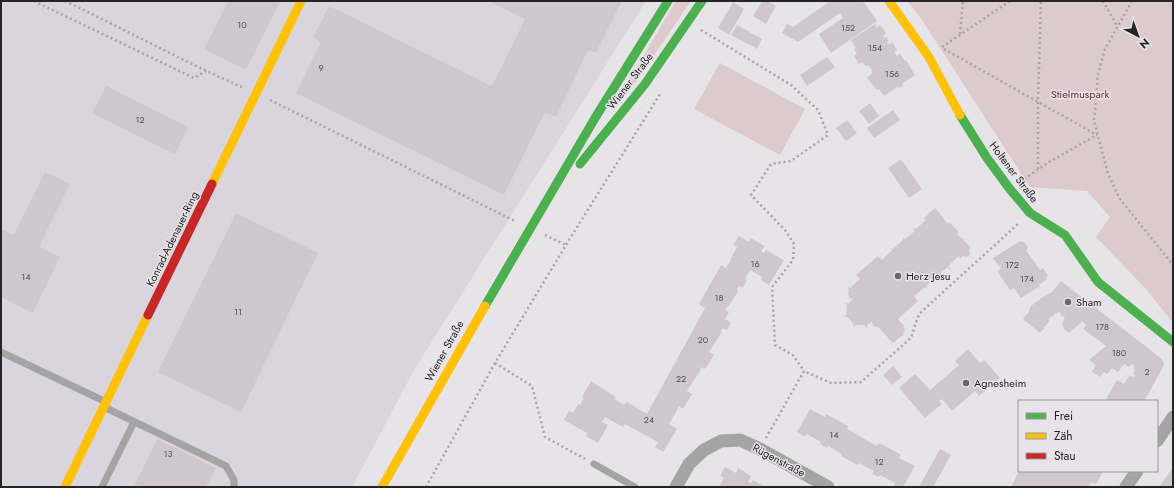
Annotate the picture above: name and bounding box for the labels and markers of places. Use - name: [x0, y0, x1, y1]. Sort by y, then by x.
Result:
- place label: Herz Jesu: [906, 268, 951, 284]
- marker: Herz Jesu: [893, 271, 903, 281]
- place label: Sham: [1076, 294, 1102, 310]
- marker: Sham: [1063, 297, 1073, 307]
- place label: Agnesheim: [974, 375, 1026, 391]
- marker: Agnesheim: [961, 378, 971, 388]

